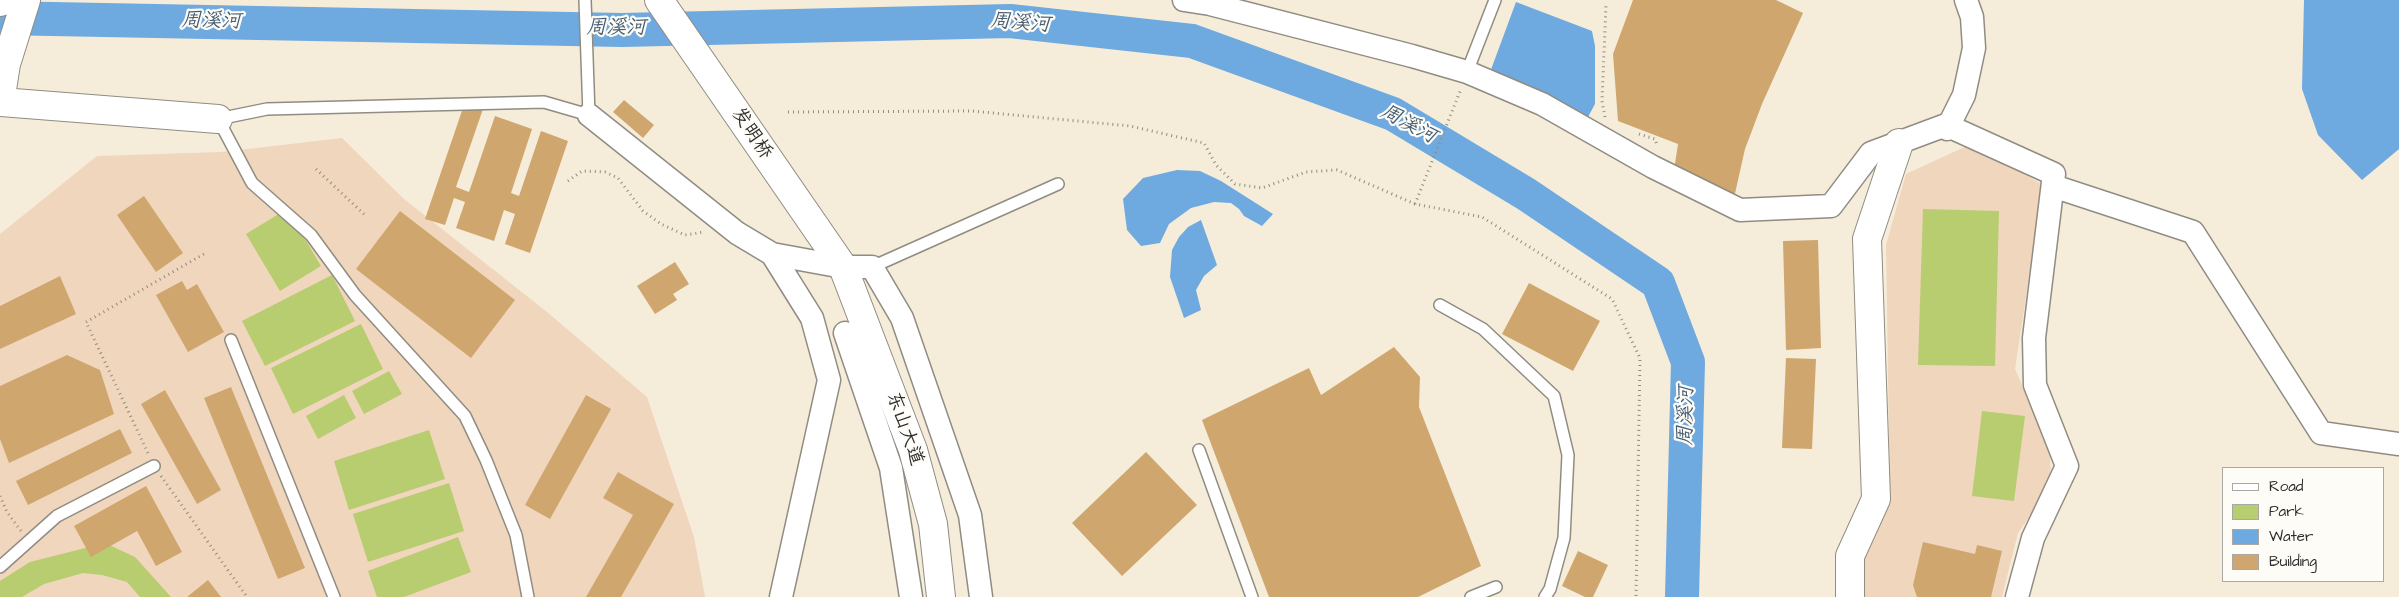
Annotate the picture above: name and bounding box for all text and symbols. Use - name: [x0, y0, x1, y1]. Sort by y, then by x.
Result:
- water label: 周溪河: [181, 9, 241, 35]
- water label: 周溪河: [989, 10, 1051, 38]
- water label: 周溪河: [586, 17, 646, 41]
- water label: 周溪河: [1376, 100, 1440, 150]
- street label: 发明桥: [726, 104, 776, 164]
- water label: 周溪河: [1674, 386, 1700, 446]
- street label: 东山大道: [881, 389, 927, 469]
- legend: [2222, 467, 2384, 582]
- text: Road: [2269, 476, 2303, 497]
- text: Park: [2269, 501, 2304, 522]
- text: Water: [2269, 526, 2313, 547]
- text: Building: [2269, 551, 2317, 572]

